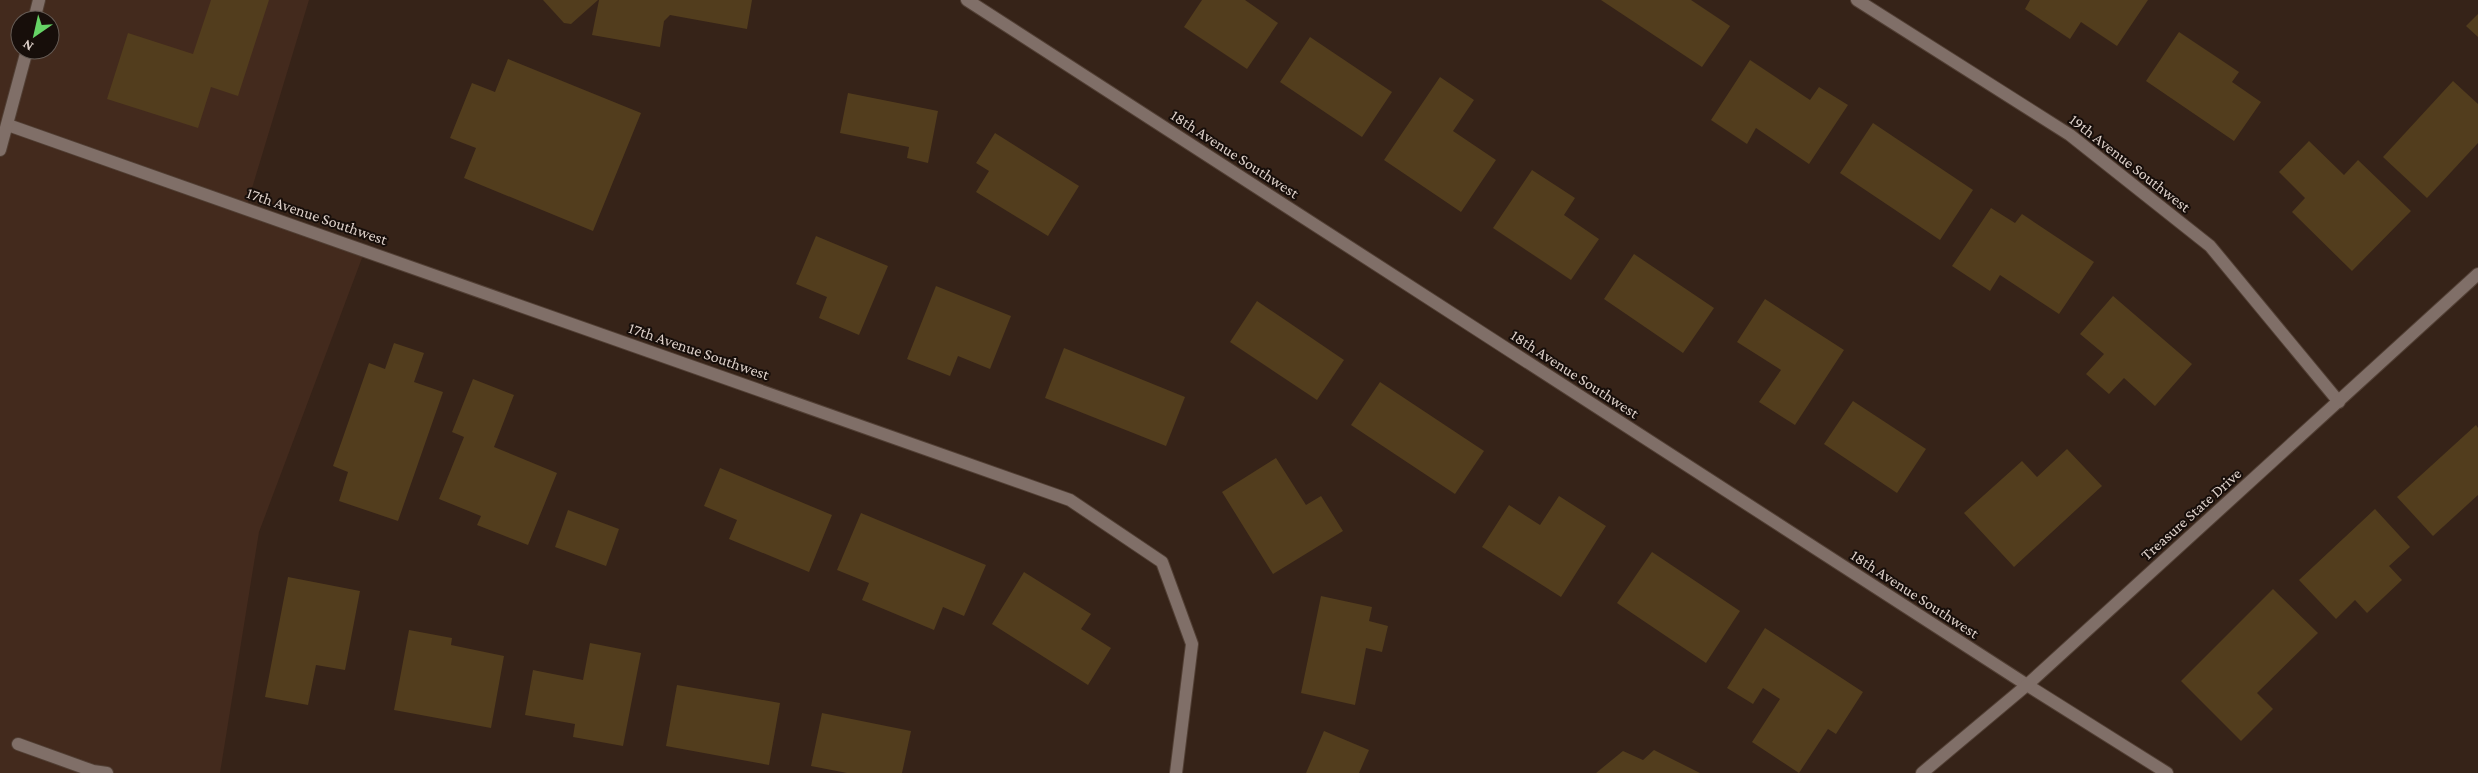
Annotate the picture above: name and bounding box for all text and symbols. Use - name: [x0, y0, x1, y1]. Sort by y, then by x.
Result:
- north arrow: [10, 10, 60, 60]
- text: N: [19, 36, 36, 55]
- street label: 18th Avenue Southwest: [1168, 106, 1303, 202]
- street label: 19th Avenue Southwest: [2066, 111, 2194, 216]
- street label: 17th Avenue Southwest: [244, 184, 390, 248]
- street label: 17th Avenue Southwest: [626, 319, 772, 383]
- street label: 18th Avenue Southwest: [1508, 326, 1643, 422]
- street label: Treasure State Drive: [2137, 465, 2245, 563]
- street label: 18th Avenue Southwest: [1848, 546, 1983, 642]

